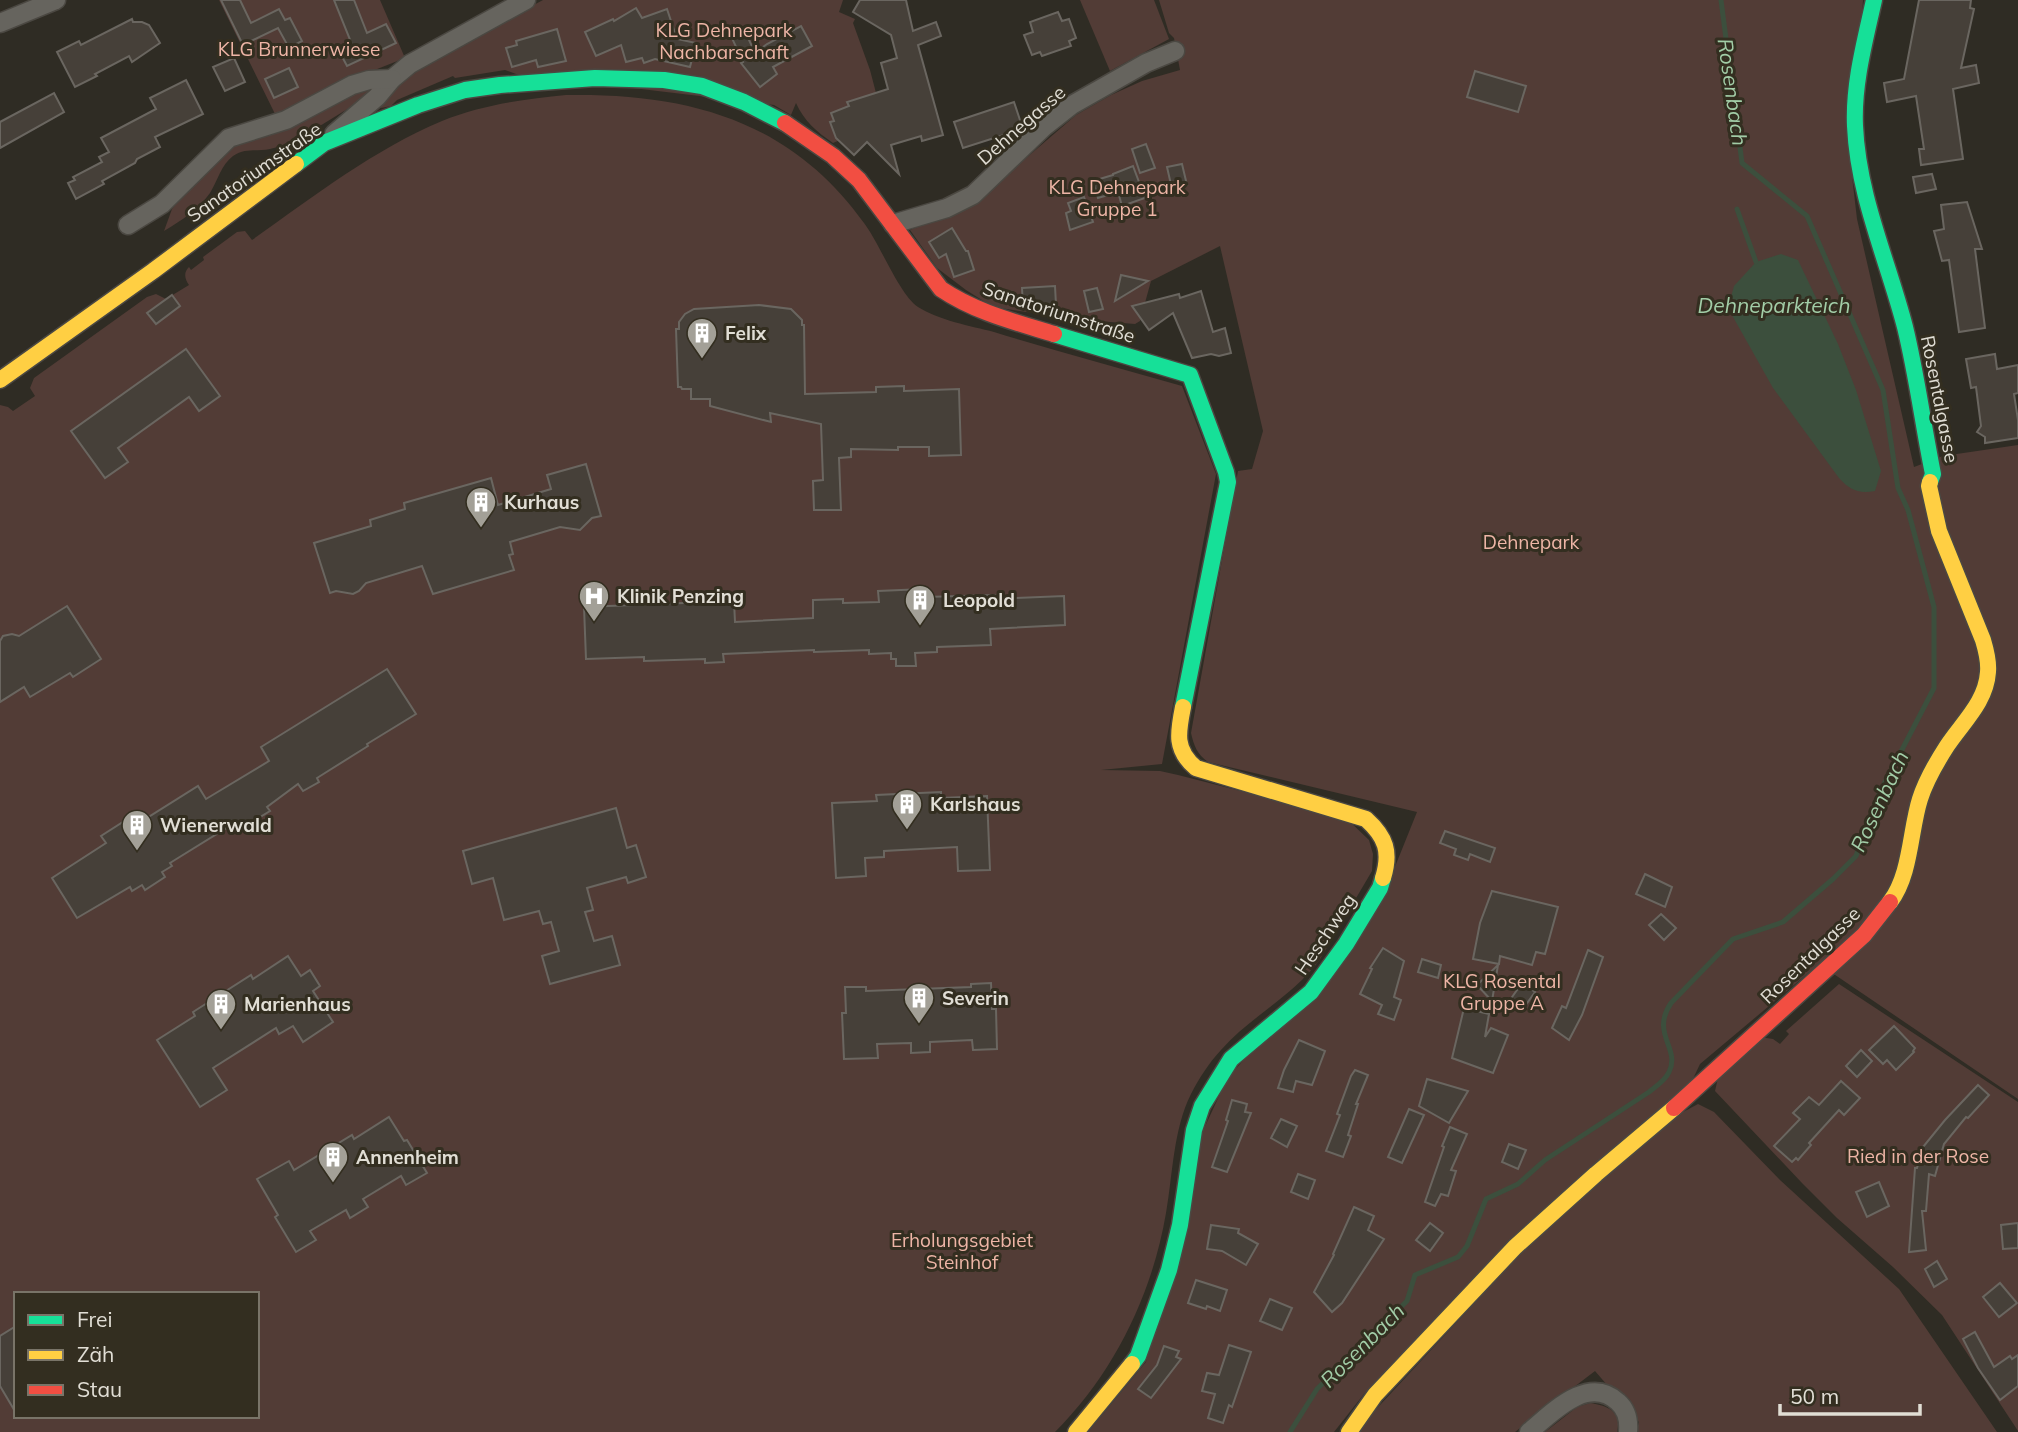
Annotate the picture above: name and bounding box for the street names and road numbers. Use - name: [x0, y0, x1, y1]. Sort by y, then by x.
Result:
- street label: Dehnegasse: [972, 80, 1070, 170]
- street label: Sanatoriumstraße: [182, 117, 326, 227]
- street label: Sanatoriumstraße: [980, 276, 1138, 348]
- street label: Rosentalgasse: [1916, 333, 1964, 465]
- street label: Heschweg: [1289, 889, 1361, 979]
- street label: Rosentalgasse: [1755, 901, 1865, 1009]

